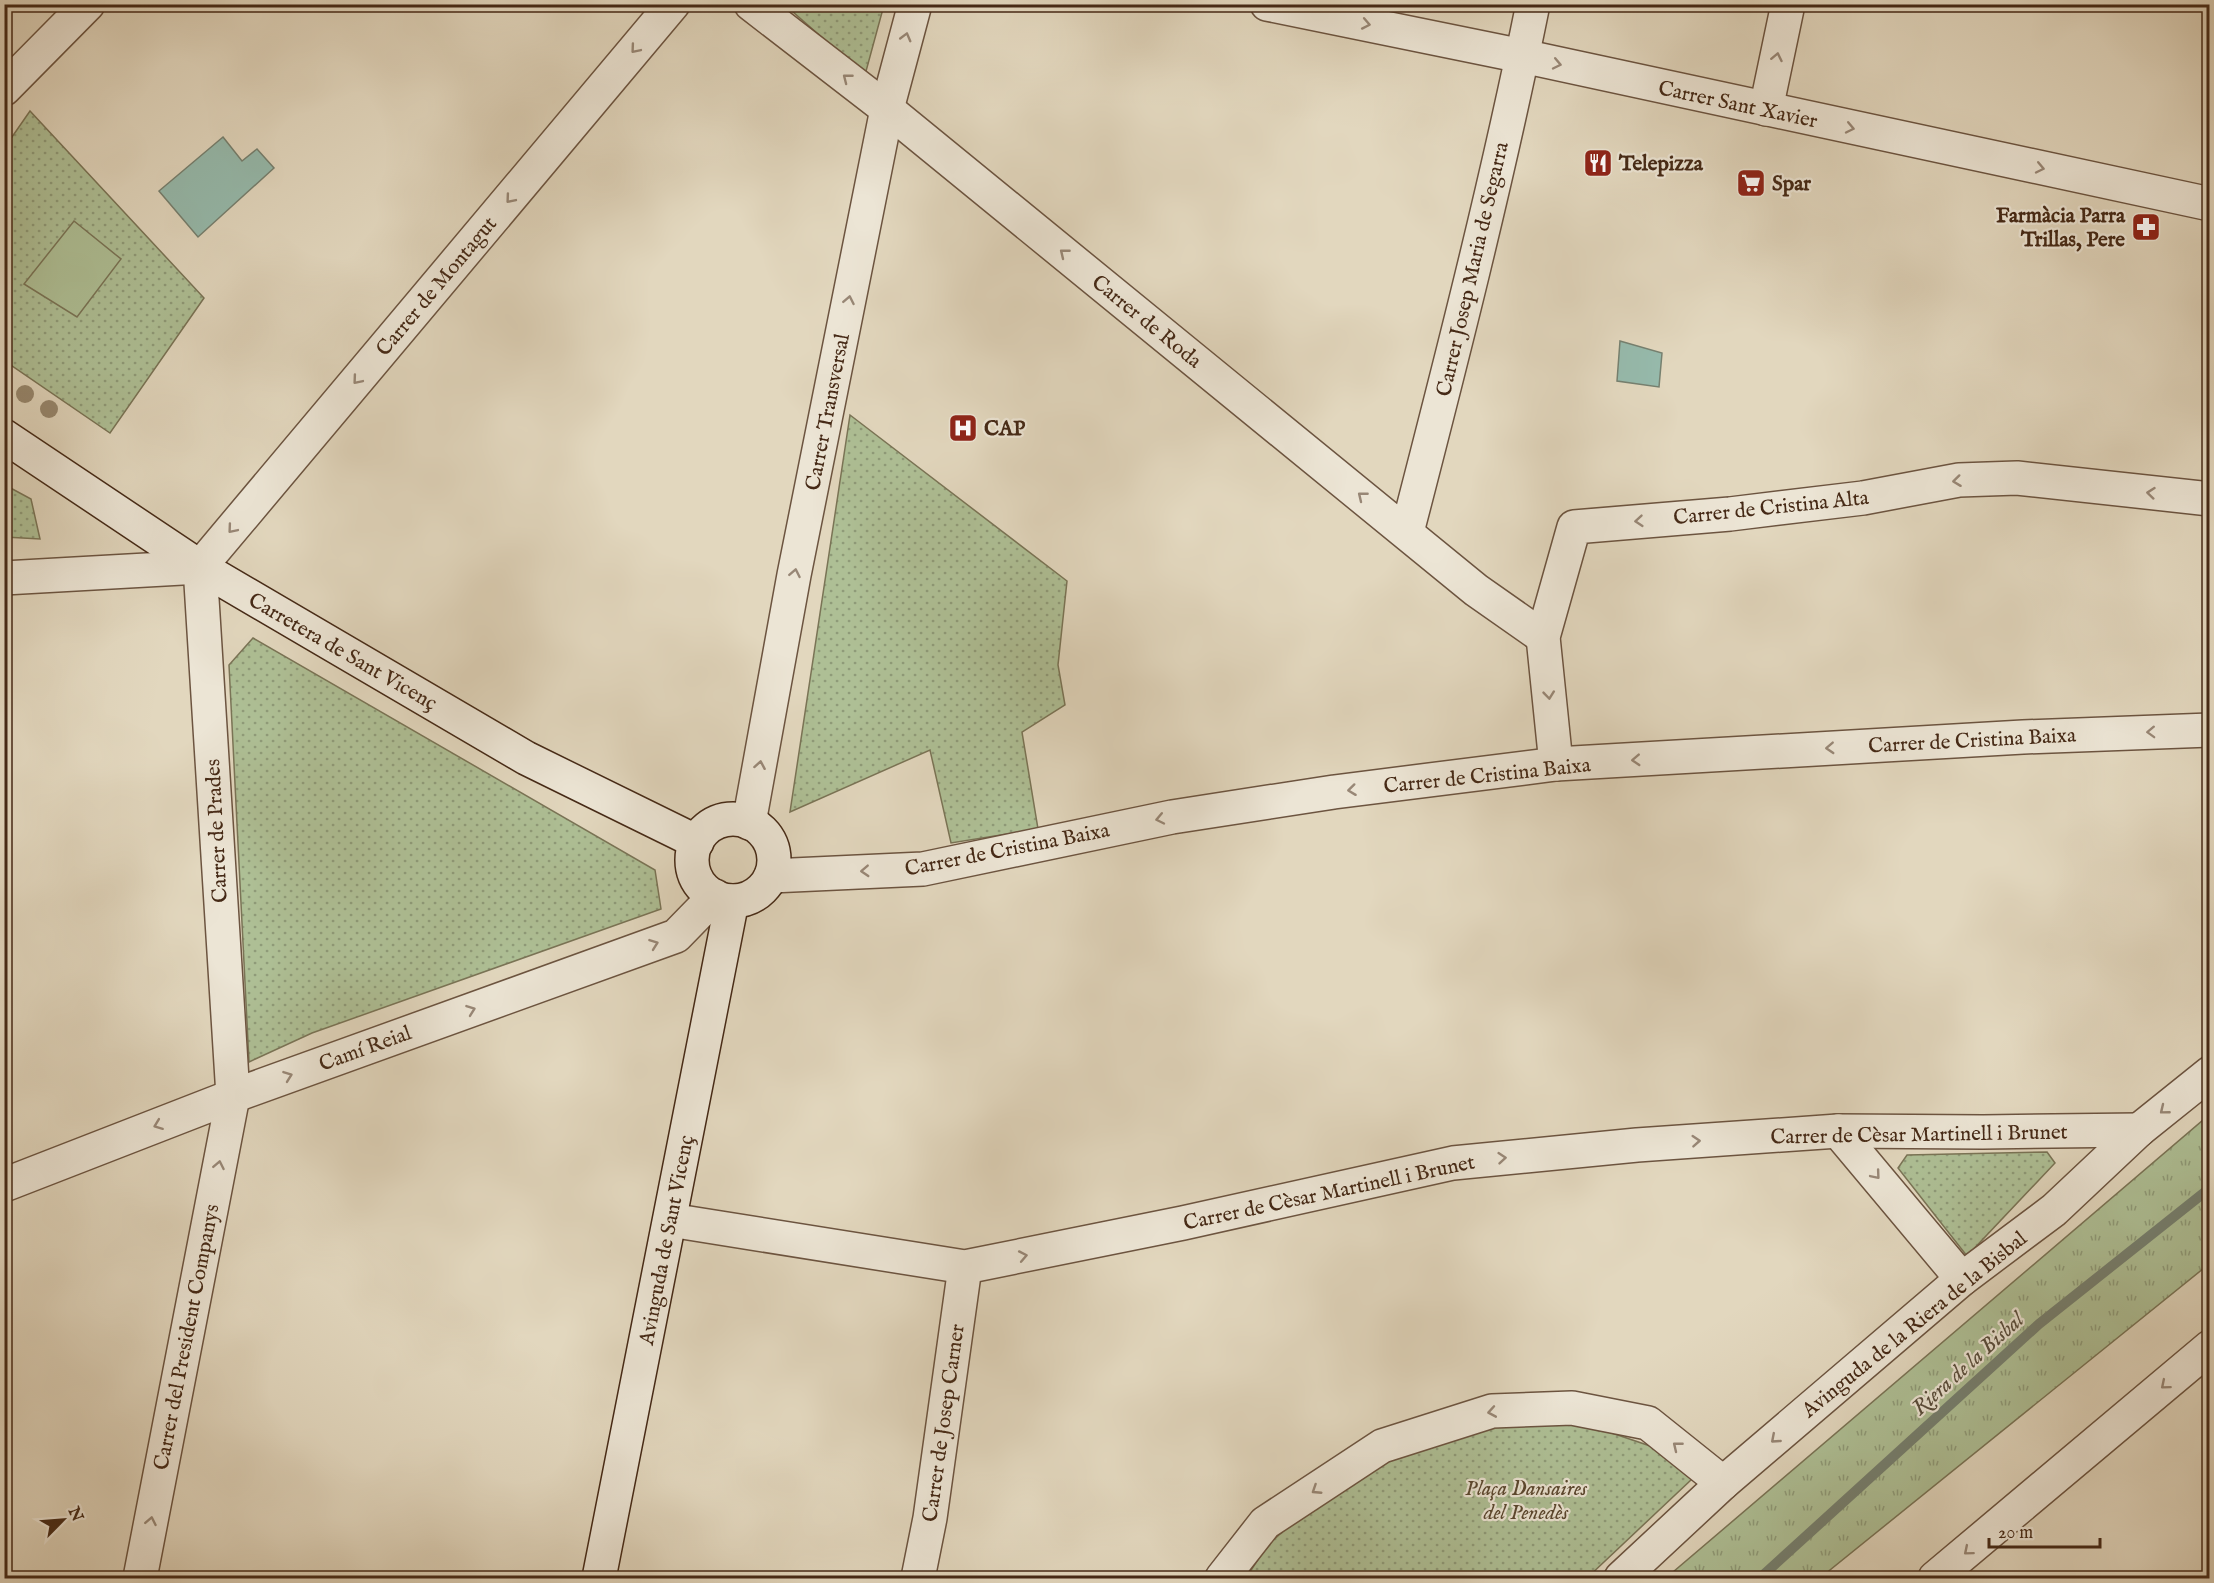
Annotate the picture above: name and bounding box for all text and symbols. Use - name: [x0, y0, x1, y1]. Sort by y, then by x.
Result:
- one-way arrow: [1360, 17, 1370, 30]
- one-way arrow: [899, 32, 911, 42]
- one-way arrow: [631, 42, 642, 53]
- one-way arrow: [1770, 52, 1783, 62]
- one-way arrow: [1551, 57, 1561, 70]
- one-way arrow: [842, 75, 853, 86]
- street label: Carrer Sant Xavier: [1656, 75, 1820, 136]
- one-way arrow: [1844, 121, 1854, 134]
- street label: Carrer Josep Maria de Segarra: [1431, 139, 1516, 399]
- restaurant icon: Telepizza: [1582, 147, 1614, 179]
- place label: Telepizza: [1618, 151, 1704, 178]
- one-way arrow: [2035, 161, 2045, 174]
- supermarket icon: Spar: [1735, 167, 1767, 199]
- place label: Spar: [1772, 171, 1811, 198]
- one-way arrow: [506, 192, 517, 203]
- place label: Farmàcia Parra Trillas, Pere: [1996, 203, 2126, 254]
- street label: Carrer de Montagut: [371, 211, 504, 362]
- pharmacy icon: Farmàcia Parra Trillas, Pere: [2130, 211, 2162, 243]
- one-way arrow: [1060, 250, 1071, 261]
- street label: Carrer de Roda: [1085, 269, 1207, 376]
- one-way arrow: [842, 295, 855, 305]
- street label: Carrer Transversal: [800, 331, 857, 493]
- one-way arrow: [354, 373, 365, 384]
- hospital icon: CAP: [947, 412, 979, 444]
- place label: CAP: [984, 416, 1026, 443]
- one-way arrow: [1953, 474, 1962, 487]
- street label: Carrer de Cristina Alta: [1672, 485, 1871, 532]
- one-way arrow: [2147, 487, 2156, 500]
- one-way arrow: [1358, 492, 1369, 503]
- one-way arrow: [1634, 514, 1643, 527]
- one-way arrow: [228, 522, 239, 533]
- one-way arrow: [788, 569, 801, 579]
- street label: Carretera de Sant Vicenç: [243, 587, 442, 717]
- one-way arrow: [1542, 690, 1555, 699]
- street label: Carrer de Cristina Baixa: [1867, 723, 2078, 760]
- one-way arrow: [2147, 725, 2156, 738]
- one-way arrow: [1826, 741, 1835, 754]
- street label: Carrer de Cristina Baixa: [1382, 752, 1593, 801]
- one-way arrow: [1631, 753, 1640, 766]
- street label: Carrer de Prades: [200, 758, 235, 904]
- one-way arrow: [753, 760, 766, 770]
- one-way arrow: [1348, 783, 1357, 796]
- one-way arrow: [1155, 812, 1165, 825]
- street label: Carrer de Cristina Baixa: [903, 817, 1113, 884]
- one-way arrow: [860, 865, 869, 878]
- one-way arrow: [649, 938, 659, 951]
- one-way arrow: [465, 1004, 476, 1017]
- street label: Camí Reial: [316, 1020, 416, 1079]
- one-way arrow: [282, 1070, 292, 1083]
- one-way arrow: [2160, 1103, 2171, 1114]
- one-way arrow: [154, 1117, 164, 1130]
- street label: Carrer de Cèsar Martinell i Brunet: [1770, 1119, 2068, 1152]
- street label: Avinguda de Sant Vicenç: [634, 1133, 701, 1349]
- one-way arrow: [1691, 1135, 1700, 1148]
- street label: Carrer de Cèsar Martinell i Brunet: [1181, 1149, 1478, 1238]
- one-way arrow: [1497, 1152, 1506, 1165]
- one-way arrow: [212, 1160, 225, 1170]
- one-way arrow: [1868, 1168, 1879, 1179]
- street label: Carrer del President Companys: [148, 1202, 227, 1473]
- street label: Avinguda de la Riera de la Bisbal: [1796, 1225, 2032, 1423]
- one-way arrow: [1017, 1250, 1027, 1263]
- water label: Riera de la Bisbal: [1906, 1306, 2028, 1420]
- street label: Carrer de Josep Carner: [917, 1322, 972, 1524]
- one-way arrow: [2161, 1378, 2172, 1389]
- one-way arrow: [1488, 1405, 1498, 1418]
- one-way arrow: [1771, 1432, 1782, 1443]
- one-way arrow: [1673, 1443, 1684, 1454]
- park label: Plaça Dansaires del Penedès: [1465, 1476, 1588, 1527]
- one-way arrow: [1311, 1482, 1322, 1493]
- north arrow: [33, 1490, 93, 1550]
- text: N: [62, 1503, 87, 1525]
- scale bar: [1989, 1511, 2100, 1549]
- one-way arrow: [144, 1516, 157, 1526]
- text: 20 m: [1998, 1522, 2033, 1545]
- one-way arrow: [1964, 1544, 1975, 1555]

